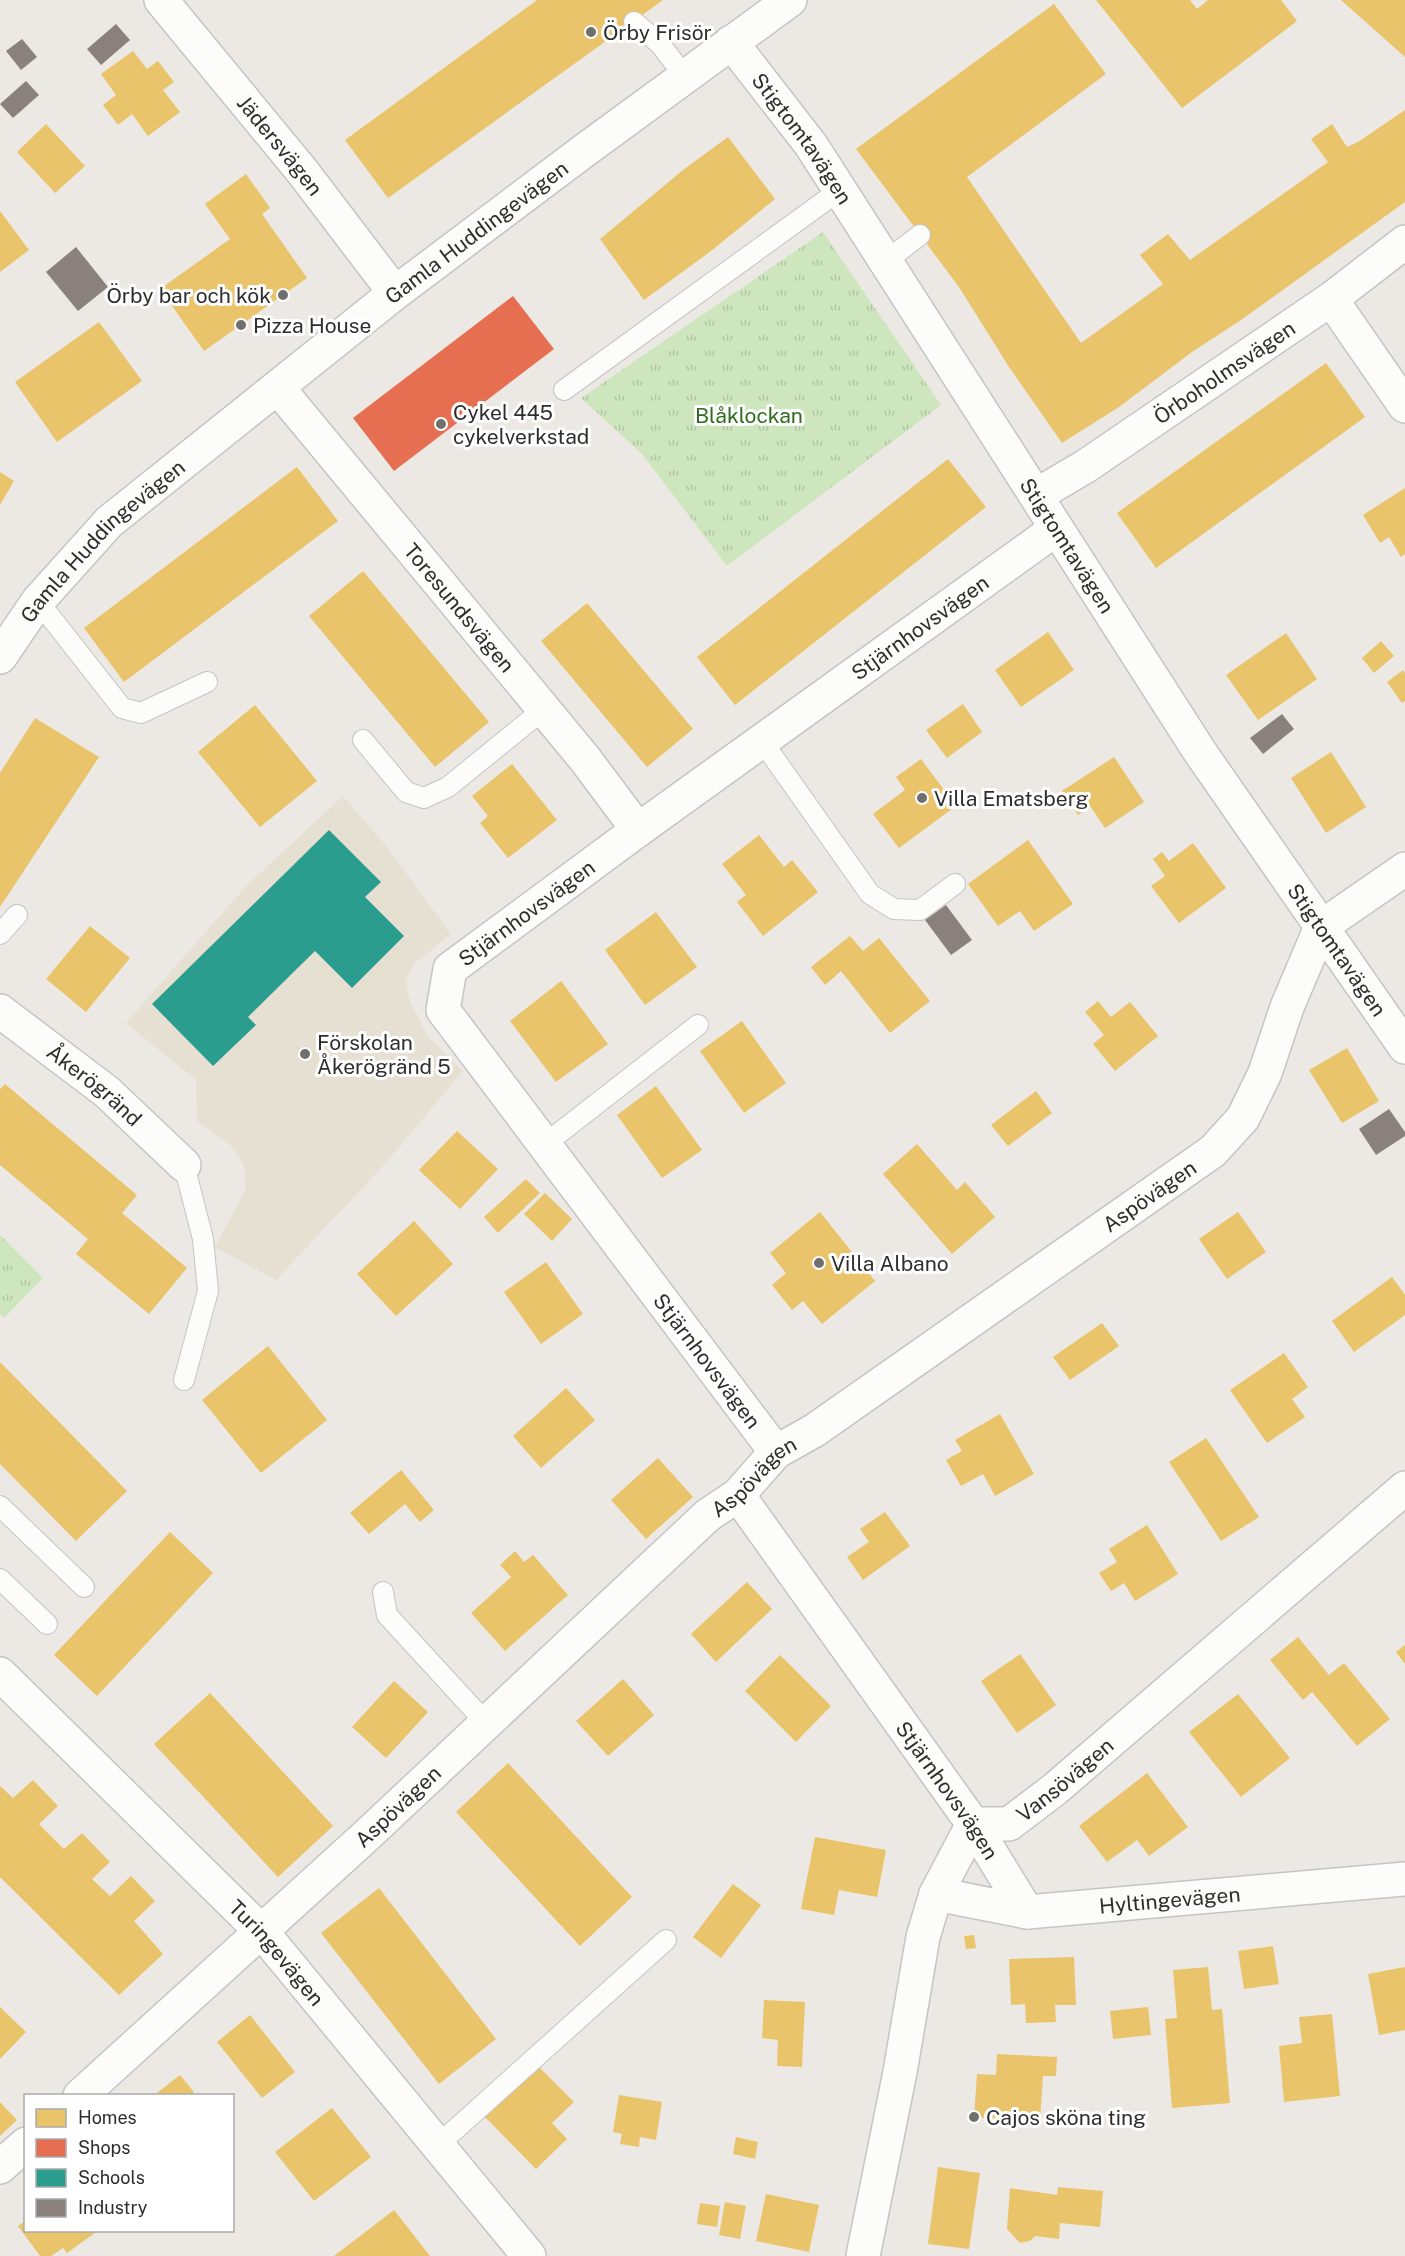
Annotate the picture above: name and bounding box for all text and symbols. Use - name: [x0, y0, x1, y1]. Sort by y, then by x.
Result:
- place label: Örby Frisör: [603, 20, 712, 45]
- marker: Örby Frisör: [584, 25, 598, 39]
- street label: Stigtomtavägen: [747, 68, 858, 209]
- street label: Jädersvägen: [232, 90, 328, 200]
- street label: Gamla Huddingevägen: [380, 155, 573, 309]
- place label: Örby bar och kök: [107, 283, 271, 308]
- marker: Örby bar och kök: [276, 288, 290, 302]
- place label: Pizza House: [253, 313, 371, 338]
- street label: Örboholmsvägen: [1149, 315, 1299, 429]
- marker: Pizza House: [234, 318, 248, 332]
- place label: Cykel 445 cykelverkstad: [453, 400, 589, 449]
- park label: Blåklockan: [695, 403, 803, 428]
- marker: Cykel 445 cykelverkstad: [434, 417, 448, 431]
- street label: Gamla Huddingevägen: [15, 454, 190, 627]
- street label: Stigtomtavägen: [1015, 473, 1120, 618]
- street label: Toresundsvägen: [399, 538, 520, 677]
- street label: Stjärnhovsvägen: [846, 569, 993, 685]
- place label: Villa Ematsberg: [934, 786, 1089, 811]
- marker: Villa Ematsberg: [915, 791, 929, 805]
- street label: Stjärnhovsvägen: [453, 854, 599, 971]
- street label: Stigtomtavägen: [1283, 879, 1392, 1021]
- place label: Förskolan Åkerögränd 5: [317, 1030, 451, 1079]
- street label: Åkerögränd: [42, 1038, 147, 1131]
- marker: Förskolan Åkerögränd 5: [298, 1047, 312, 1061]
- street label: Aspövägen: [1098, 1154, 1201, 1237]
- place label: Villa Albano: [831, 1251, 949, 1276]
- marker: Villa Albano: [812, 1256, 826, 1270]
- street label: Stjärnhovsvägen: [648, 1288, 766, 1434]
- street label: Aspövägen: [706, 1431, 801, 1522]
- street label: Stjärnhovsvägen: [891, 1716, 1004, 1864]
- street label: Vansövägen: [1011, 1732, 1118, 1826]
- street label: Aspövägen: [350, 1760, 446, 1852]
- street label: Hyltingevägen: [1098, 1881, 1241, 1918]
- street label: Turingevägen: [224, 1894, 330, 2011]
- legend: [24, 2094, 234, 2232]
- place label: Cajos sköna ting: [986, 2105, 1146, 2130]
- text: Homes: [78, 2107, 137, 2128]
- marker: Cajos sköna ting: [967, 2110, 981, 2124]
- text: Shops: [78, 2137, 130, 2158]
- text: Schools: [78, 2167, 145, 2188]
- text: Industry: [78, 2197, 148, 2218]

